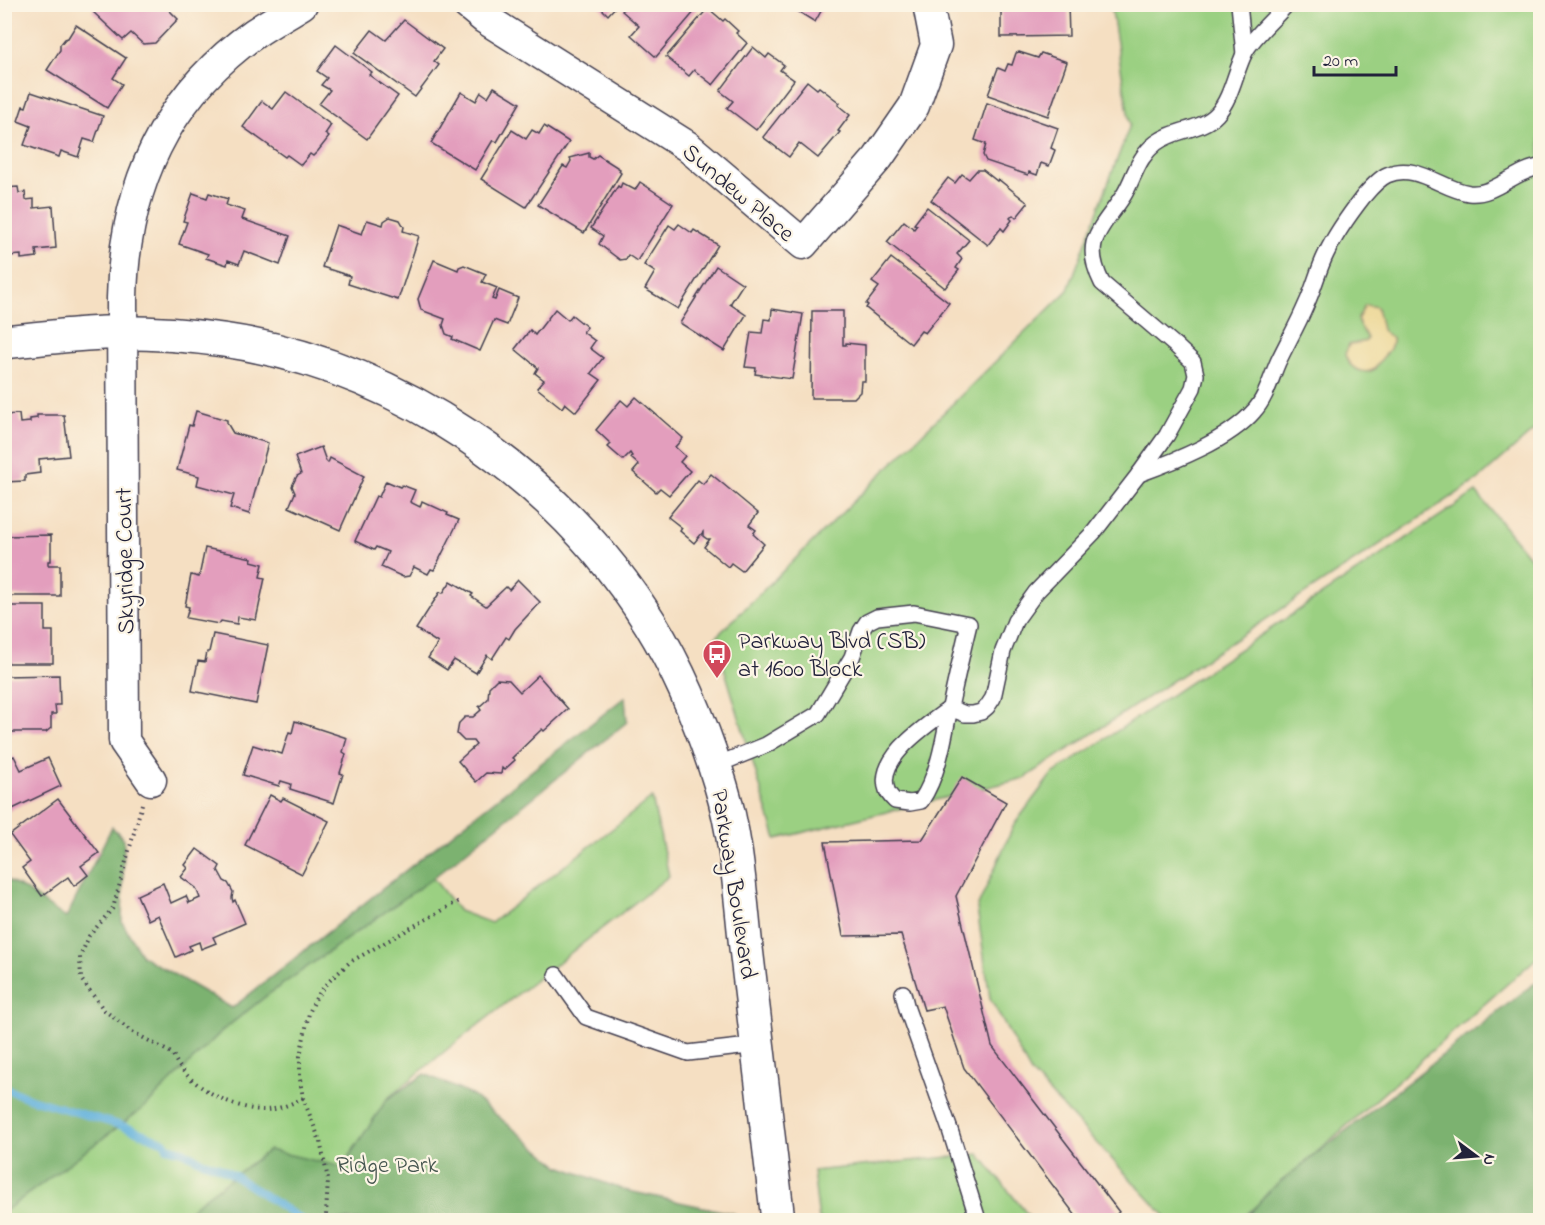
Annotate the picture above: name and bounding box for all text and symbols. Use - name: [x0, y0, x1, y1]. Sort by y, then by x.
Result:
- scale bar: [1314, 39, 1396, 77]
- text: 20 m: [1323, 49, 1358, 75]
- street label: Sundew Place: [673, 136, 802, 252]
- street label: Skyridge Court: [108, 487, 146, 635]
- place label: Parkway Blvd (SB) at 1600 Block: [738, 625, 926, 688]
- bus stop icon: Parkway Blvd (SB) at 1600 Block: [701, 638, 733, 680]
- street label: Parkway Boulevard: [699, 787, 765, 982]
- north arrow: [1446, 1126, 1506, 1186]
- park label: Ridge Park: [336, 1149, 438, 1184]
- text: N: [1475, 1151, 1502, 1168]

